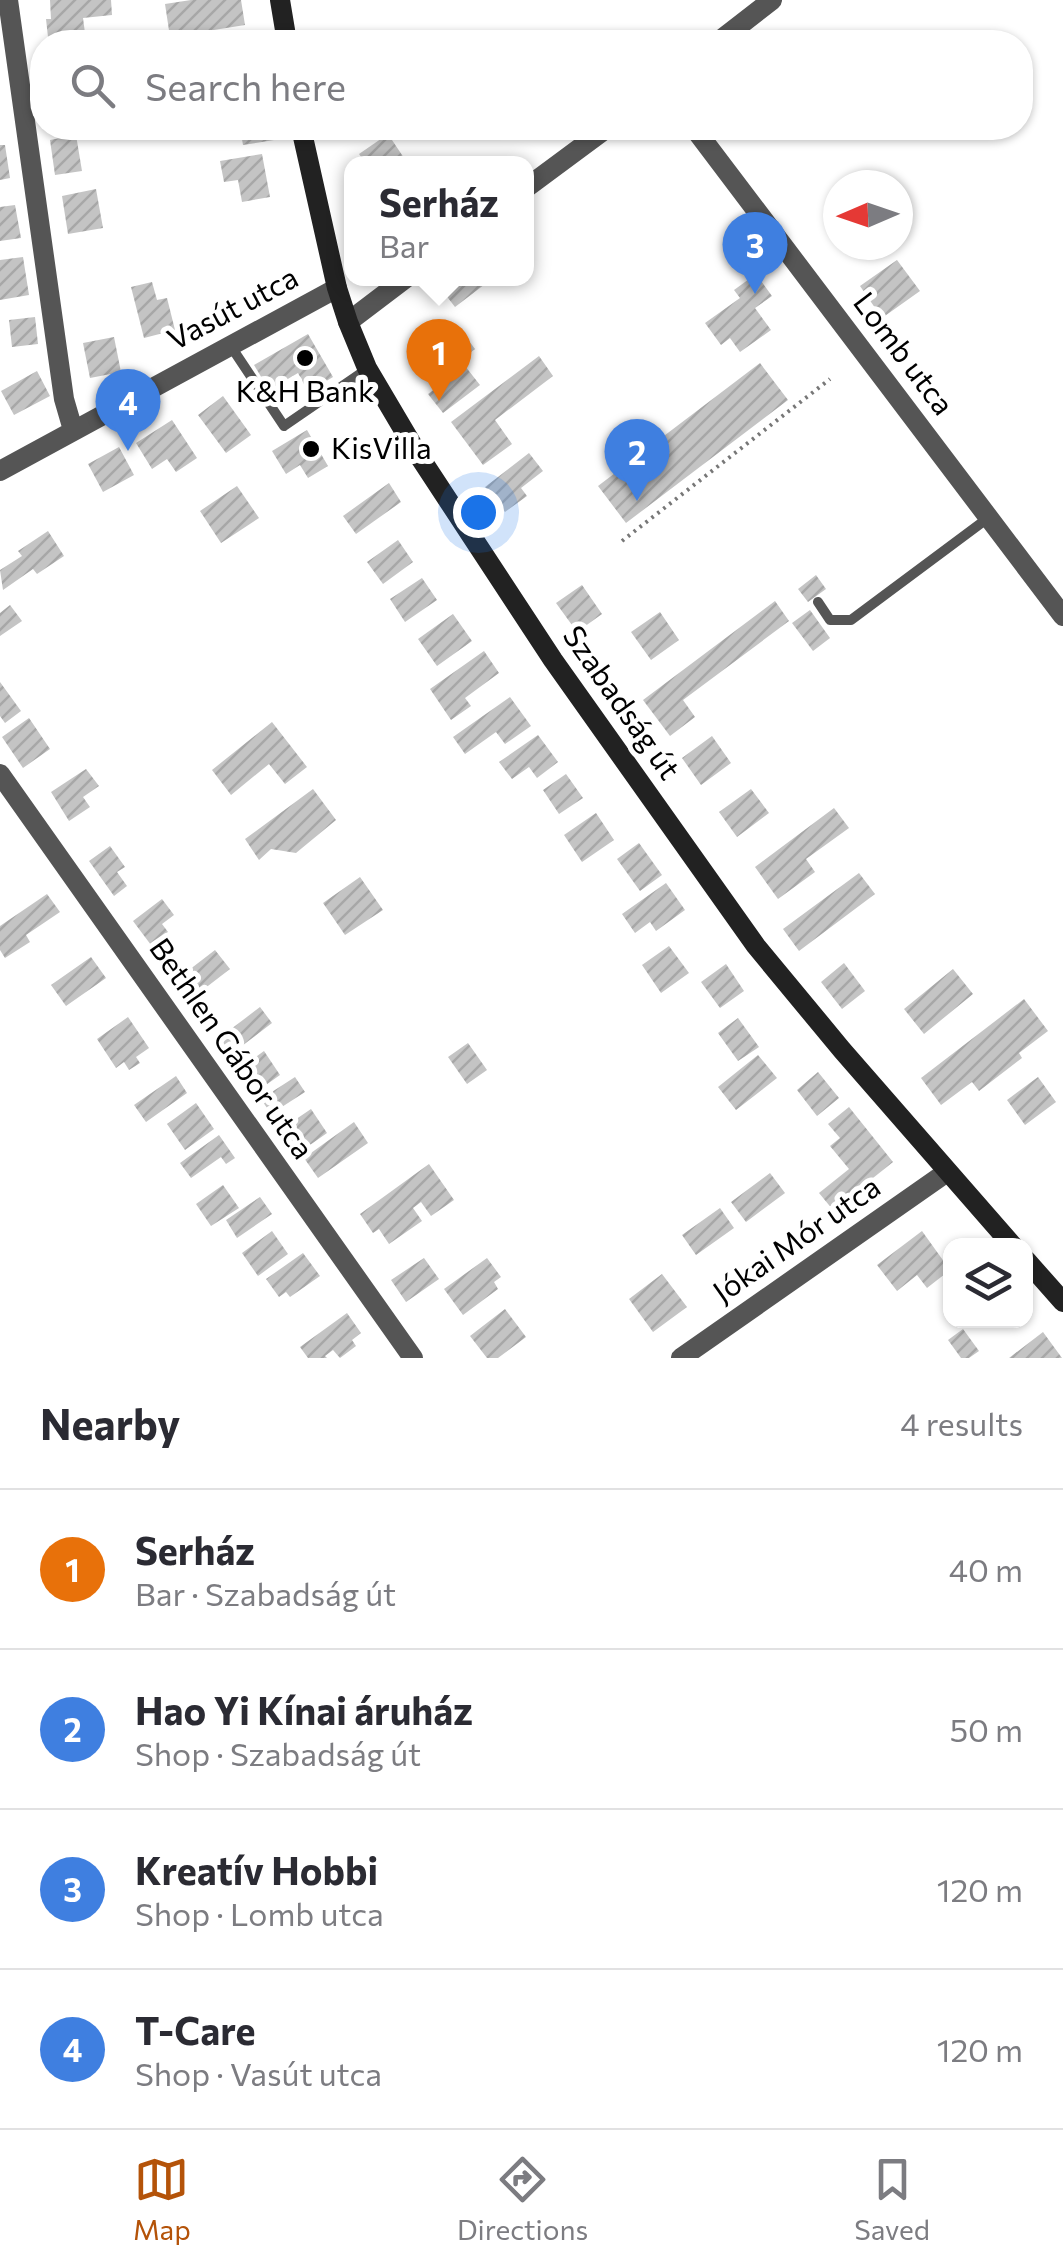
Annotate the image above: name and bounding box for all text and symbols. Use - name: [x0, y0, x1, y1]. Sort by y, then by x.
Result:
- search box: [30, 30, 1033, 140]
- icon: search: [65, 58, 120, 113]
- text: Search here: [145, 62, 346, 109]
- popup: [344, 156, 534, 286]
- north arrow: [823, 170, 913, 260]
- text: Serház: [379, 178, 499, 225]
- pin: 3: [722, 212, 788, 294]
- text: Bar: [379, 225, 429, 265]
- street label: Vasút utca: [160, 257, 303, 357]
- street label: Lomb utca: [847, 284, 963, 421]
- pin: 1: [406, 318, 472, 401]
- marker: K&H Bank: [294, 347, 316, 369]
- pin: 4: [96, 368, 160, 451]
- place label: K&H Bank: [236, 371, 374, 408]
- pin: 2: [604, 418, 670, 501]
- place label: KisVilla: [331, 428, 432, 465]
- marker: KisVilla: [300, 438, 322, 460]
- your location: [453, 487, 504, 538]
- street label: Szabadság út: [556, 618, 690, 786]
- street label: Bethlen Gábor utca: [143, 930, 323, 1165]
- street label: Jókai Mór utca: [705, 1167, 886, 1309]
- map controls: [943, 1238, 1033, 1328]
- button: layers: [943, 1238, 1033, 1328]
- text: Nearby: [40, 1397, 180, 1449]
- text: 4 results: [900, 1403, 1023, 1443]
- text: Serház: [135, 1526, 255, 1573]
- text: 1: [65, 1549, 80, 1589]
- text: 40 m: [949, 1549, 1023, 1589]
- text: Bar · Szabadság út: [135, 1573, 396, 1613]
- text: Hao Yi Kínai áruház: [135, 1686, 473, 1733]
- text: 2: [63, 1709, 82, 1749]
- text: 50 m: [950, 1709, 1023, 1749]
- text: Shop · Szabadság út: [135, 1733, 421, 1773]
- text: Kreatív Hobbi: [135, 1846, 378, 1893]
- text: 3: [63, 1869, 82, 1909]
- text: 120 m: [937, 1869, 1023, 1909]
- text: Shop · Lomb utca: [135, 1893, 384, 1933]
- text: T-Care: [135, 2006, 255, 2053]
- text: 4: [63, 2029, 82, 2069]
- text: 120 m: [937, 2029, 1023, 2069]
- text: Shop · Vasút utca: [135, 2053, 382, 2093]
- tab: Map: [133, 2152, 191, 2246]
- tab: Directions: [457, 2152, 588, 2246]
- tab: Saved: [854, 2152, 930, 2246]

